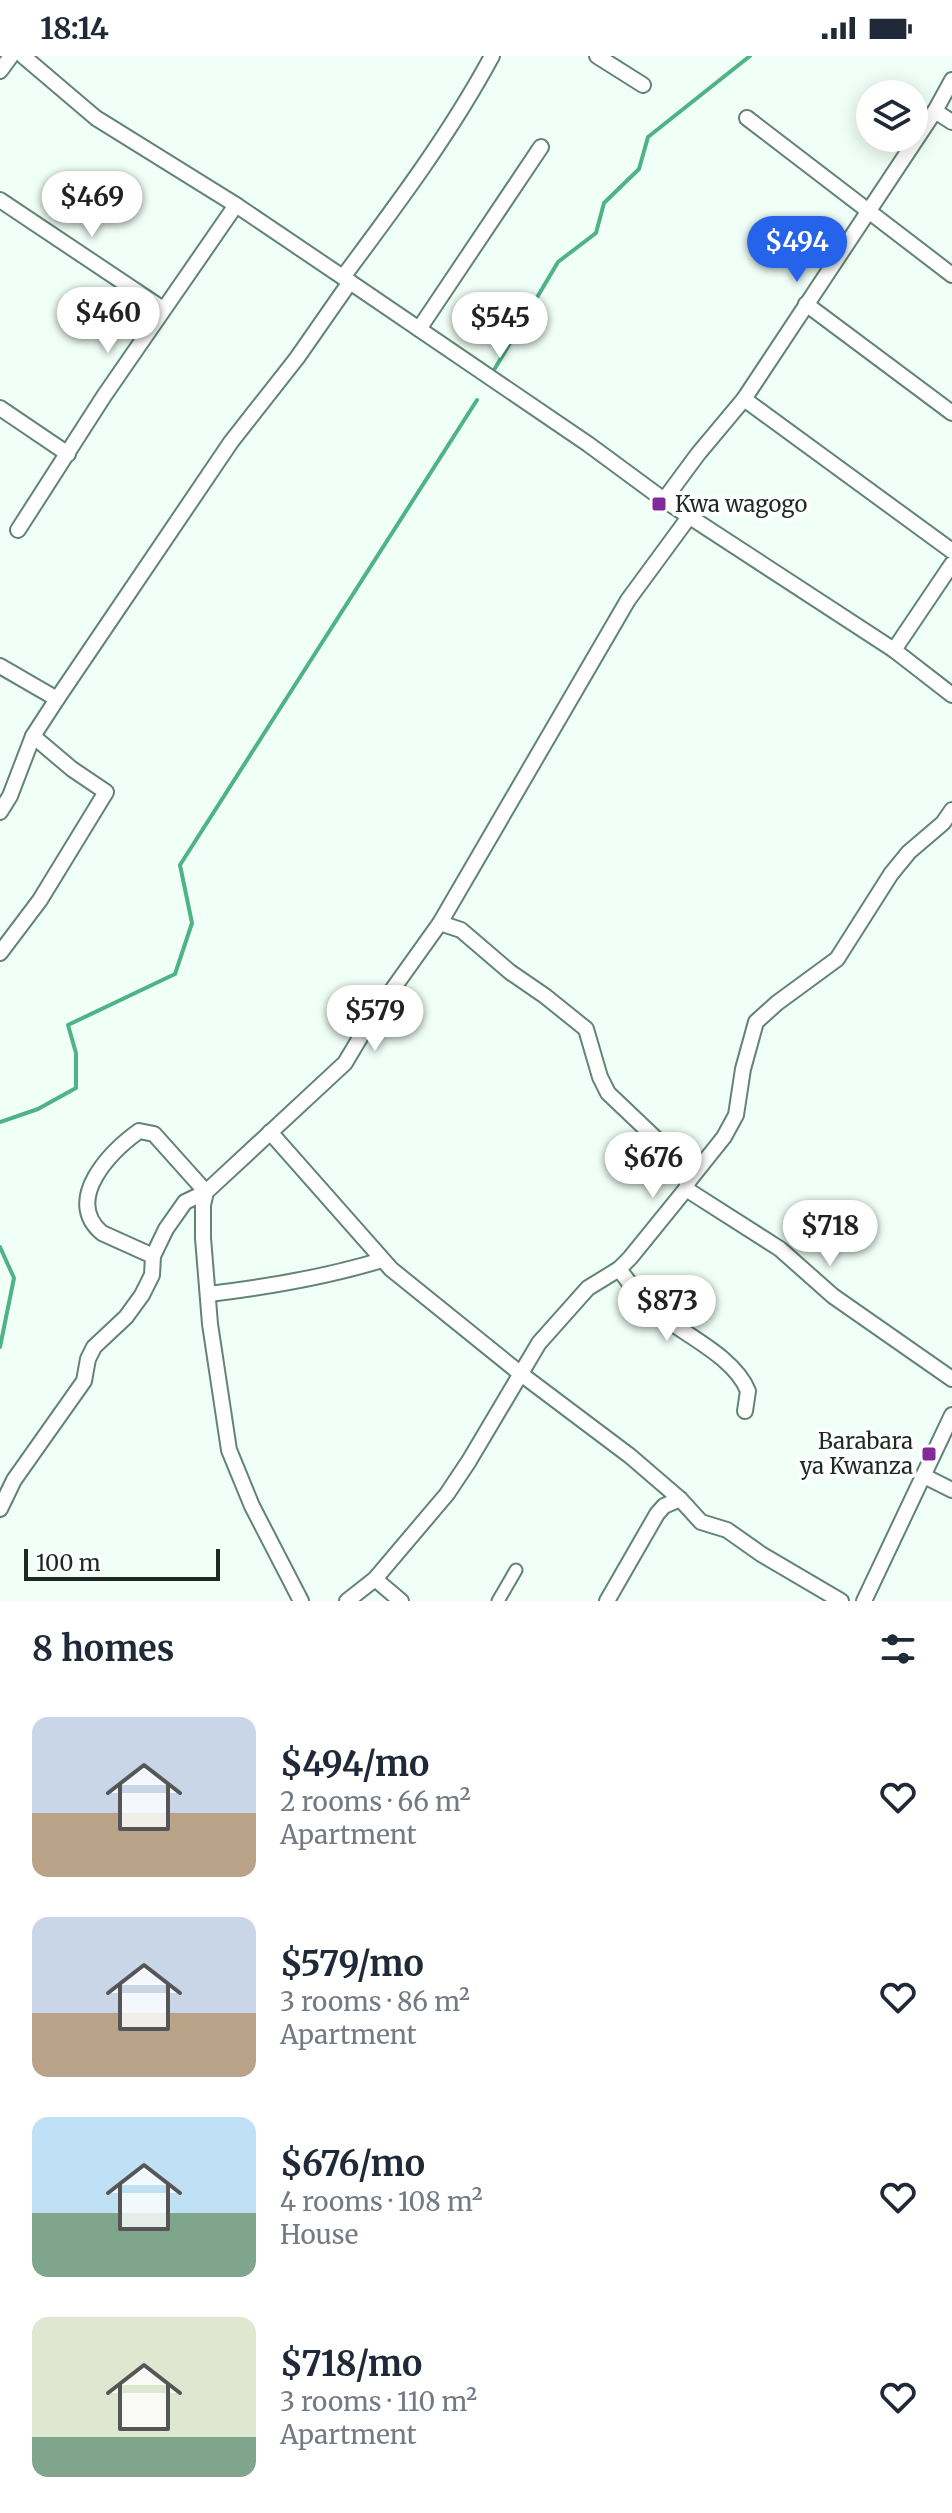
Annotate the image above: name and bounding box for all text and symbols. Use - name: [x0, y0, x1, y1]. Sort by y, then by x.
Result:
- text: 18:14: [40, 9, 109, 47]
- map controls: [856, 80, 928, 152]
- button: layers: [856, 80, 928, 152]
- pin: $469: [45, 171, 139, 239]
- text: $469: [60, 180, 124, 213]
- pin: $494: [750, 216, 844, 284]
- text: $494: [765, 225, 829, 258]
- pin: $460: [61, 287, 155, 355]
- pin: $545: [453, 292, 547, 360]
- text: $460: [75, 296, 141, 329]
- text: $545: [470, 301, 530, 334]
- place label: Kwa wagogo: [675, 490, 807, 518]
- marker: Kwa wagogo: [650, 495, 668, 513]
- pin: $579: [328, 985, 422, 1053]
- text: $579: [345, 994, 405, 1027]
- pin: $676: [606, 1132, 700, 1200]
- text: $676: [623, 1141, 683, 1174]
- pin: $718: [783, 1200, 877, 1268]
- text: $718: [801, 1209, 859, 1242]
- pin: $873: [620, 1275, 714, 1343]
- text: $873: [636, 1284, 698, 1317]
- place label: Barabara ya Kwanza: [800, 1427, 913, 1480]
- marker: Barabara ya Kwanza: [920, 1445, 938, 1463]
- scale bar: [24, 1545, 220, 1581]
- text: 100 m: [36, 1549, 101, 1577]
- icon: filters: [876, 1627, 920, 1671]
- text: 8 homes: [32, 1628, 174, 1670]
- text: $494/mo: [280, 1743, 429, 1785]
- icon: home: [96, 1749, 192, 1845]
- icon: heart: [876, 1775, 920, 1819]
- text: 2 rooms · 66 m²: [280, 1785, 471, 1818]
- text: Apartment: [280, 1818, 417, 1851]
- text: $579/mo: [280, 1943, 424, 1985]
- icon: home: [96, 1949, 192, 2045]
- icon: heart: [876, 1975, 920, 2019]
- text: 3 rooms · 86 m²: [280, 1985, 470, 2018]
- text: Apartment: [280, 2018, 417, 2051]
- text: $676/mo: [280, 2143, 425, 2185]
- icon: home: [96, 2149, 192, 2245]
- icon: heart: [876, 2175, 920, 2219]
- text: 4 rooms · 108 m²: [280, 2185, 483, 2218]
- text: House: [280, 2218, 358, 2251]
- text: $718/mo: [280, 2343, 422, 2385]
- icon: home: [96, 2349, 192, 2445]
- icon: heart: [876, 2375, 920, 2419]
- text: 3 rooms · 110 m²: [280, 2385, 477, 2418]
- text: Apartment: [280, 2418, 417, 2451]

